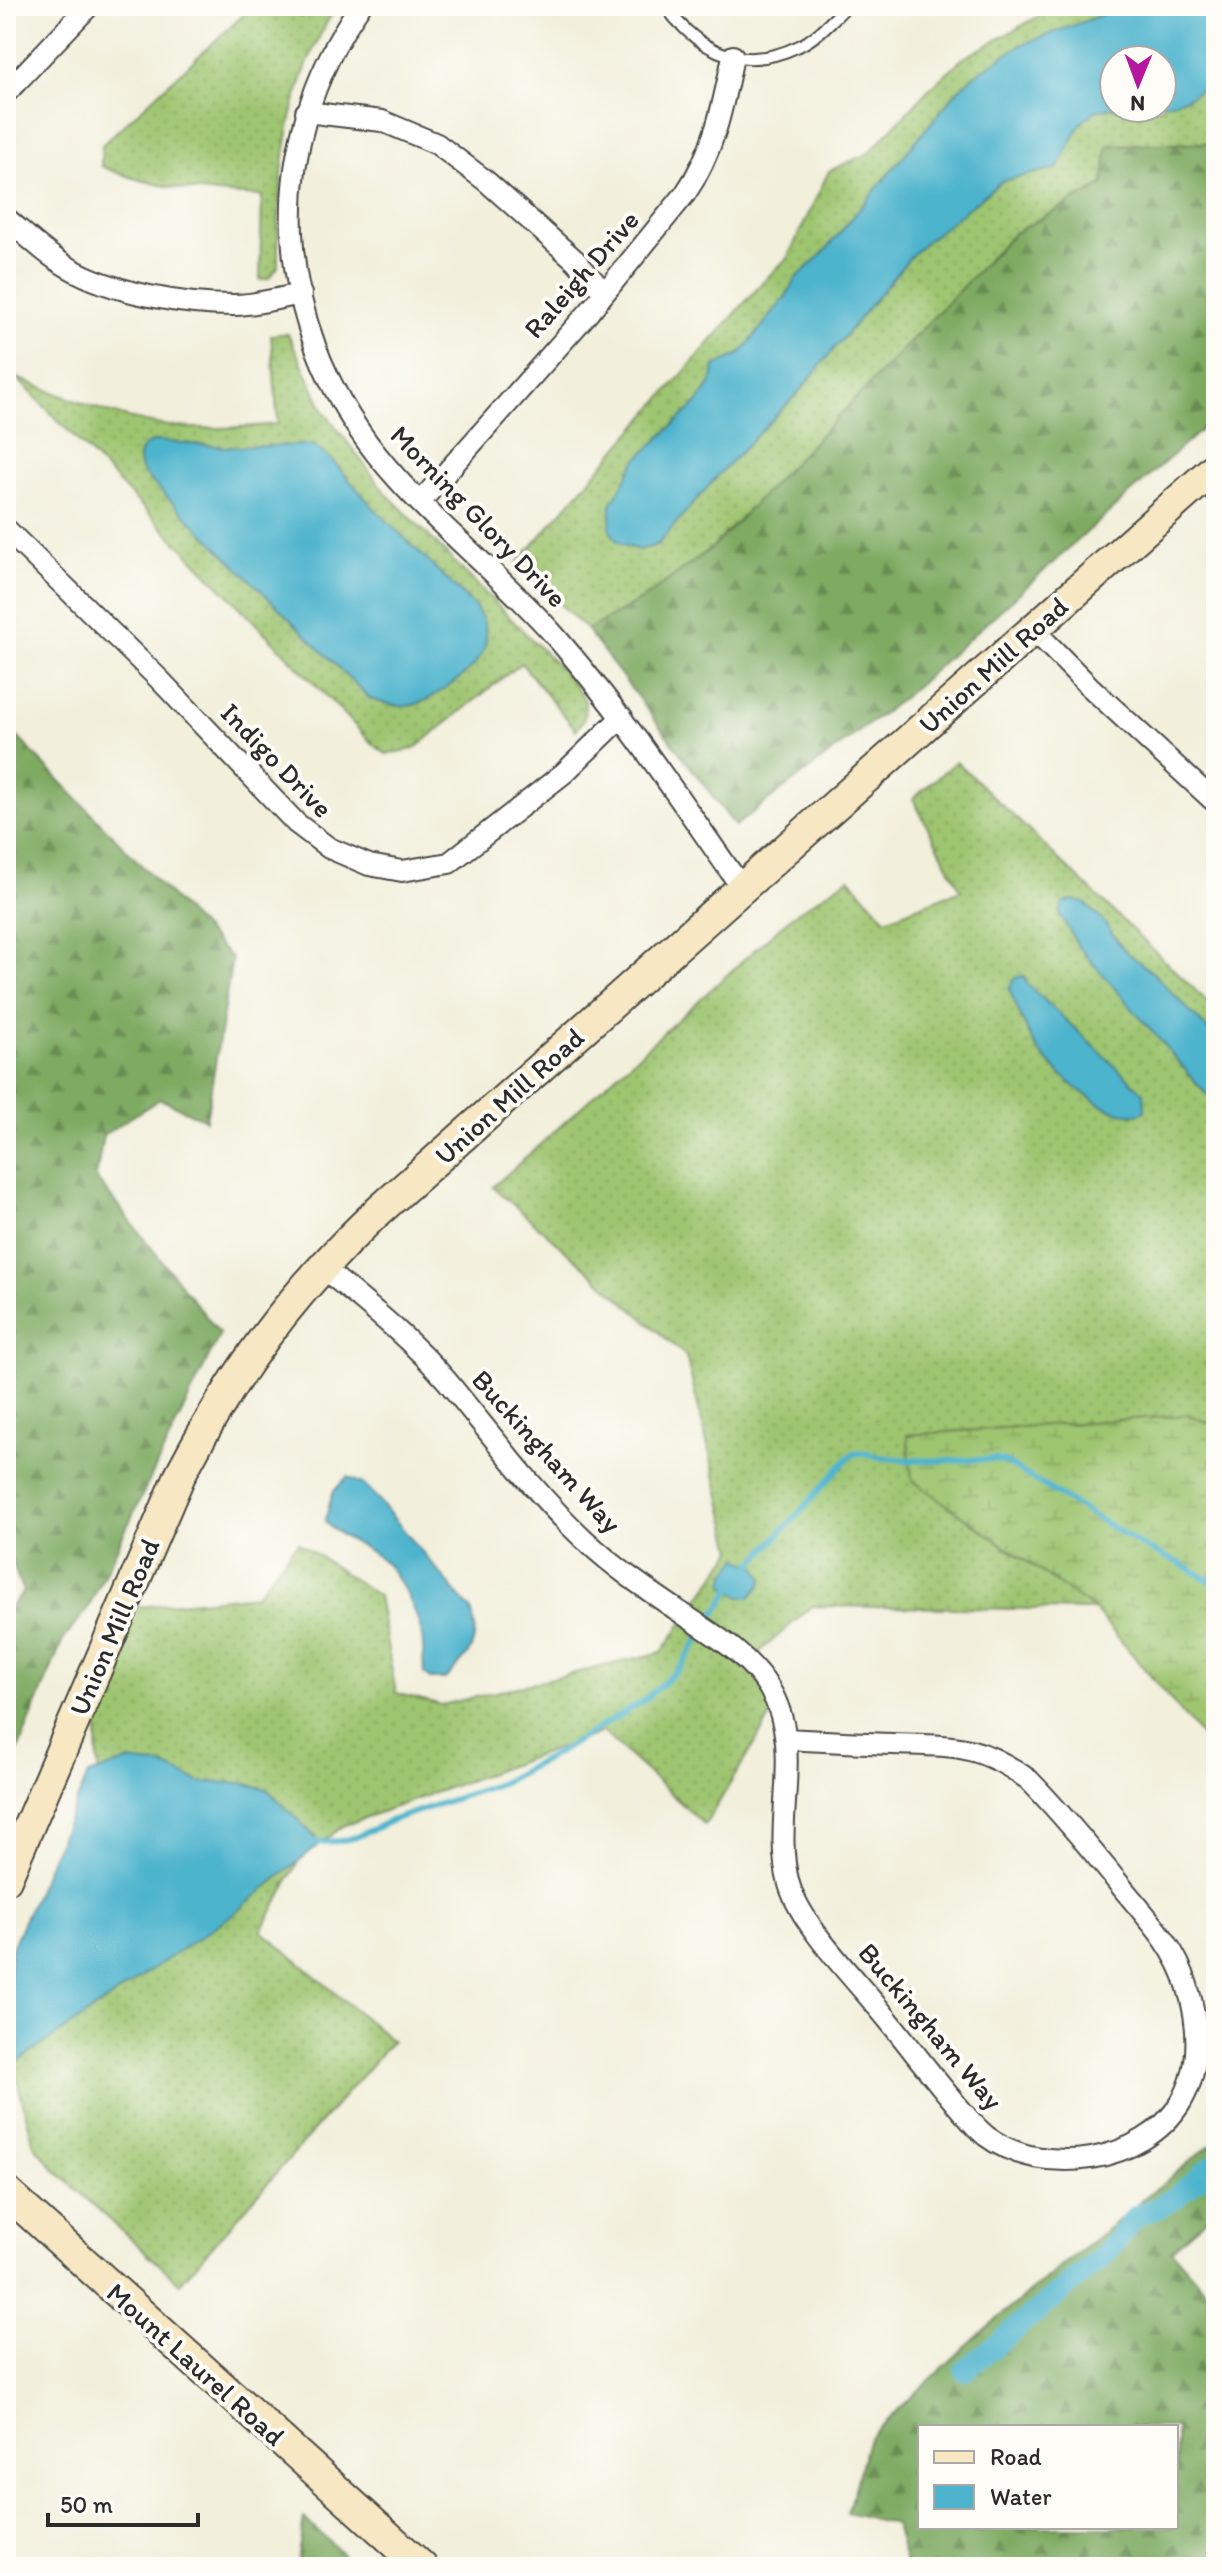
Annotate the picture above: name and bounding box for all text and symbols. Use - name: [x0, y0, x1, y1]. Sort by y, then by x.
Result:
- north arrow: [1098, 44, 1178, 124]
- text: N: [1130, 90, 1145, 117]
- street label: Raleigh Drive: [516, 203, 646, 345]
- street label: Morning Glory Drive: [383, 418, 575, 614]
- street label: Union Mill Road: [911, 589, 1075, 741]
- street label: Indigo Drive: [214, 696, 340, 824]
- street label: Union Mill Road: [427, 1020, 591, 1172]
- street label: Buckingham Way: [465, 1363, 629, 1539]
- street label: Union Mill Road: [61, 1533, 167, 1721]
- street label: Buckingham Way: [851, 1936, 1011, 2116]
- street label: Mount Laurel Road: [100, 2275, 292, 2453]
- legend: [918, 2425, 1178, 2529]
- text: Road: [990, 2442, 1042, 2471]
- scale bar: [48, 2477, 198, 2527]
- text: Water: [990, 2482, 1052, 2511]
- text: 50 m: [60, 2490, 113, 2519]

